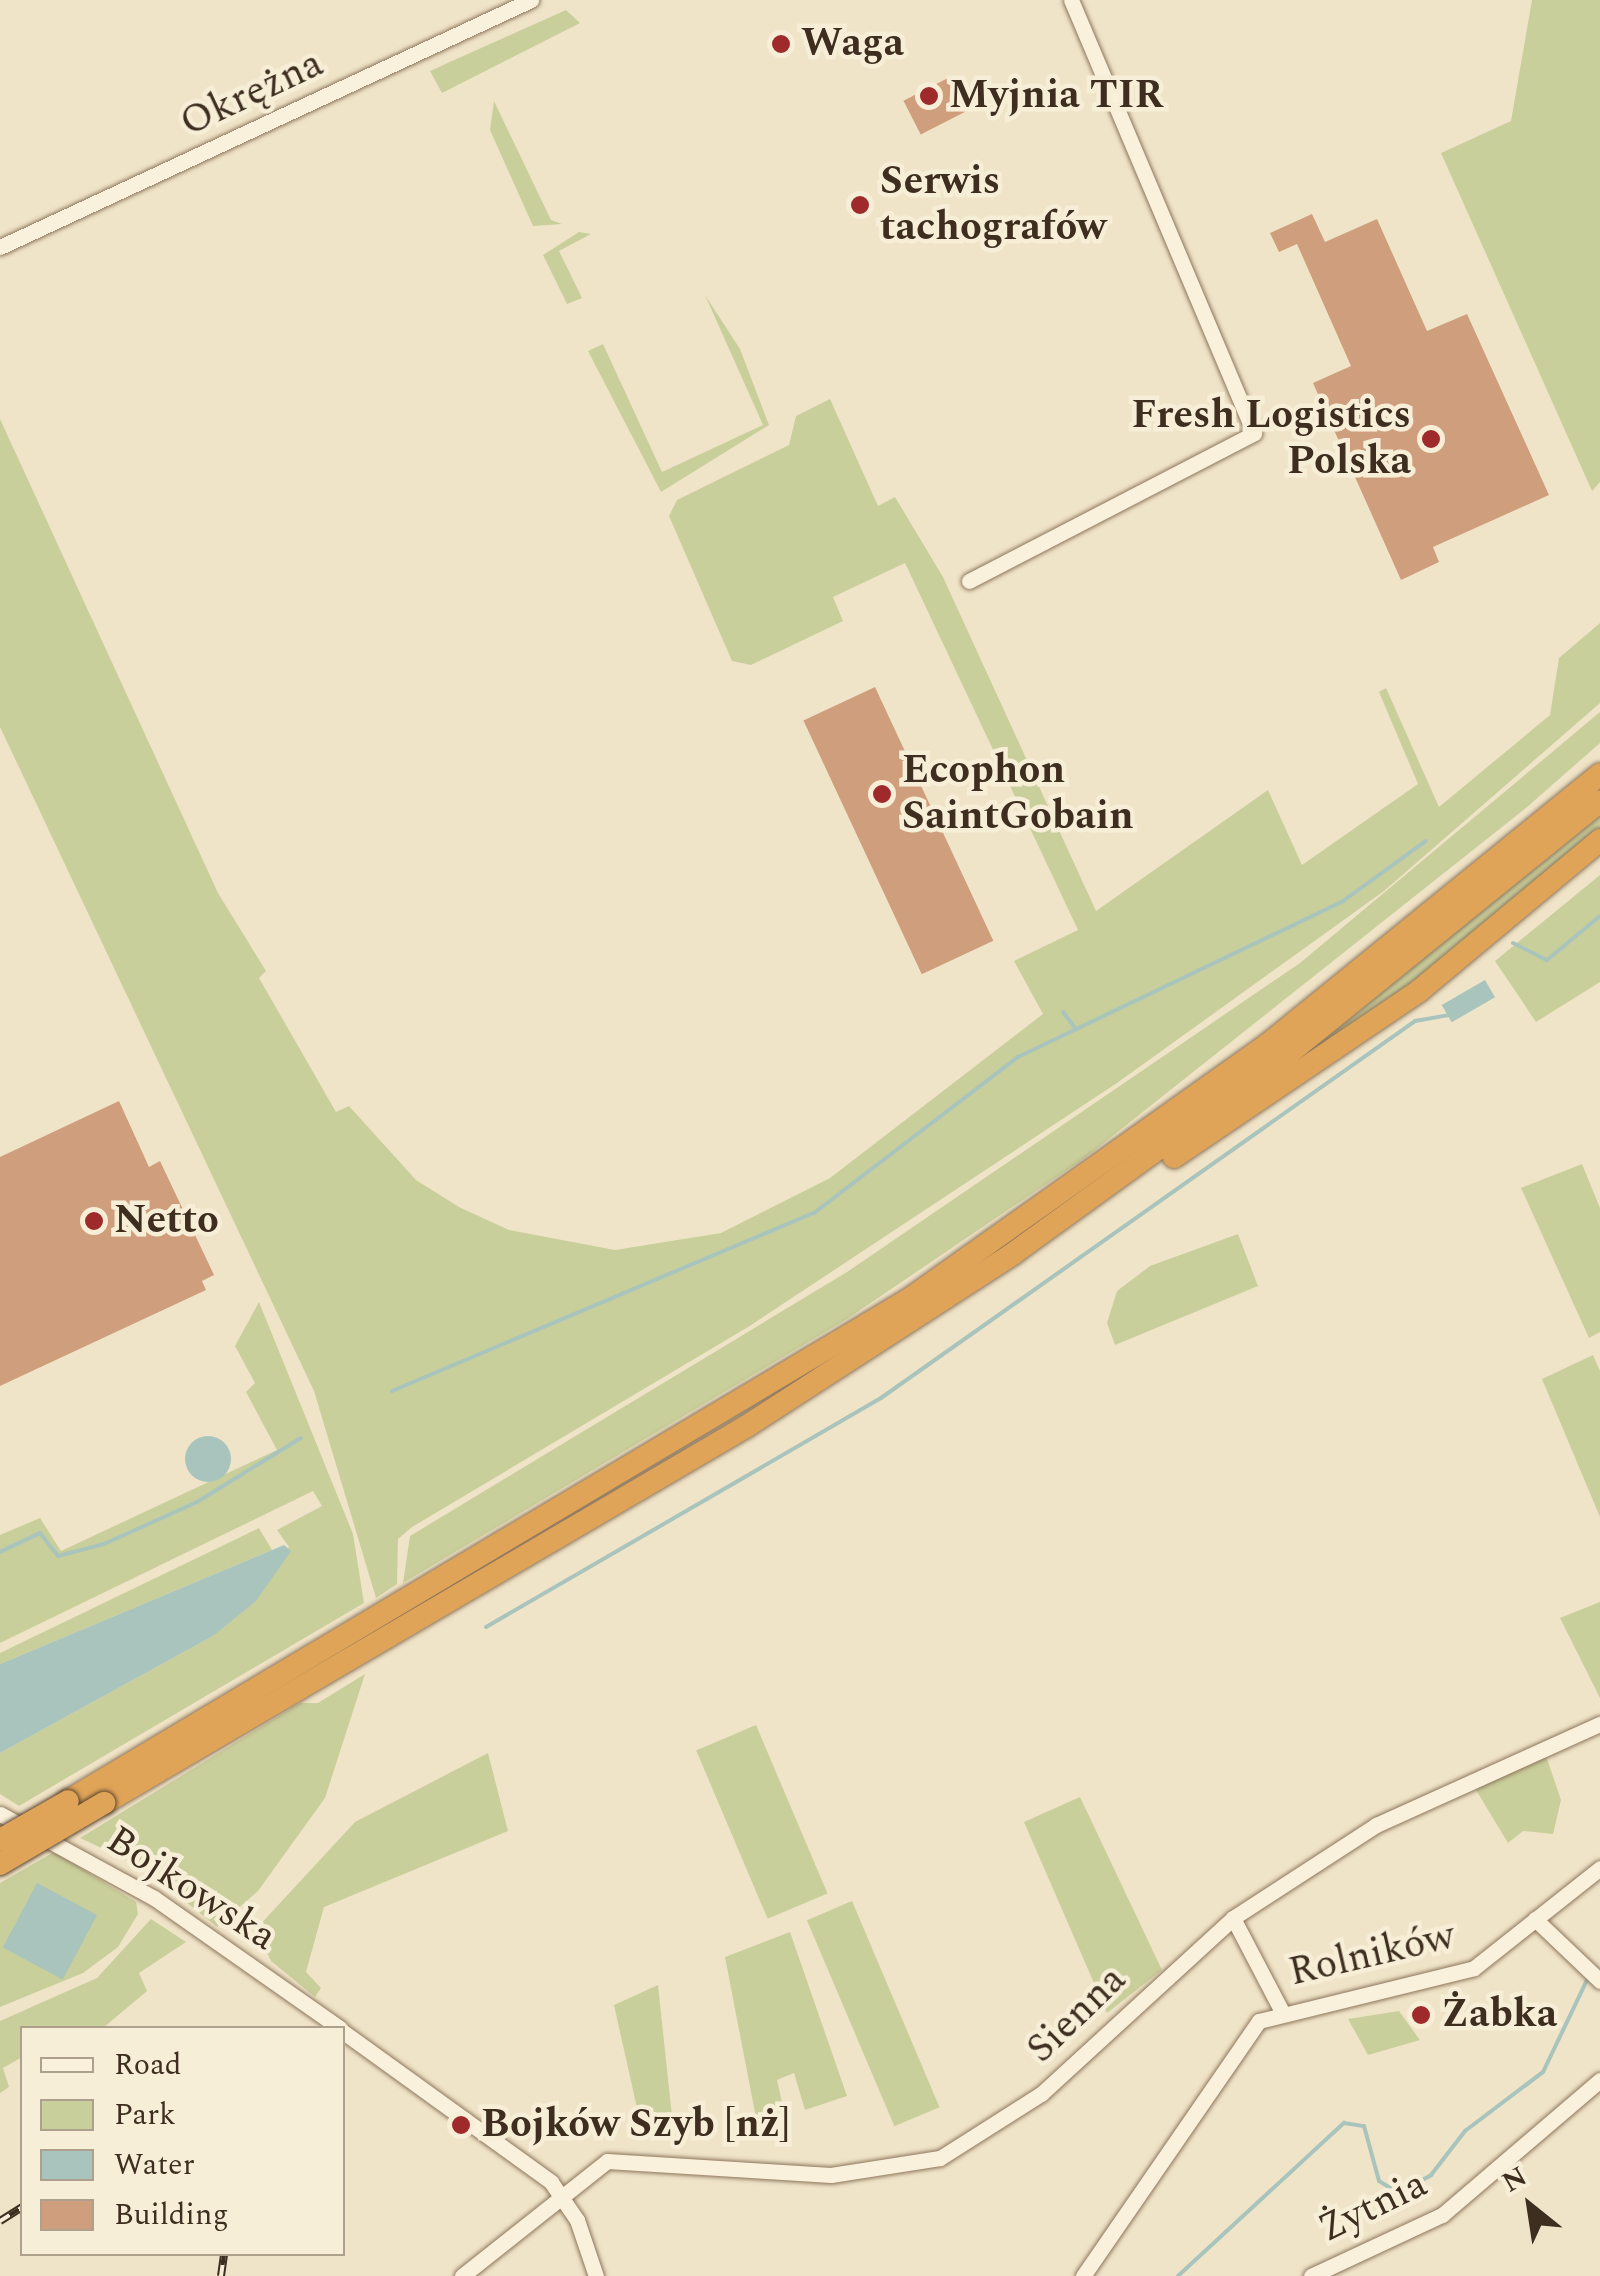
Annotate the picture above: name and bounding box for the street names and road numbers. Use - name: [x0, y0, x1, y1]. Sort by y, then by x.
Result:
- street label: Okrężna: [173, 40, 331, 148]
- street label: Bojkowska: [97, 1816, 285, 1962]
- street label: Rolników: [1284, 1913, 1460, 1997]
- street label: Sienna: [1018, 1956, 1136, 2074]
- street label: Żytnia: [1311, 2160, 1435, 2254]

